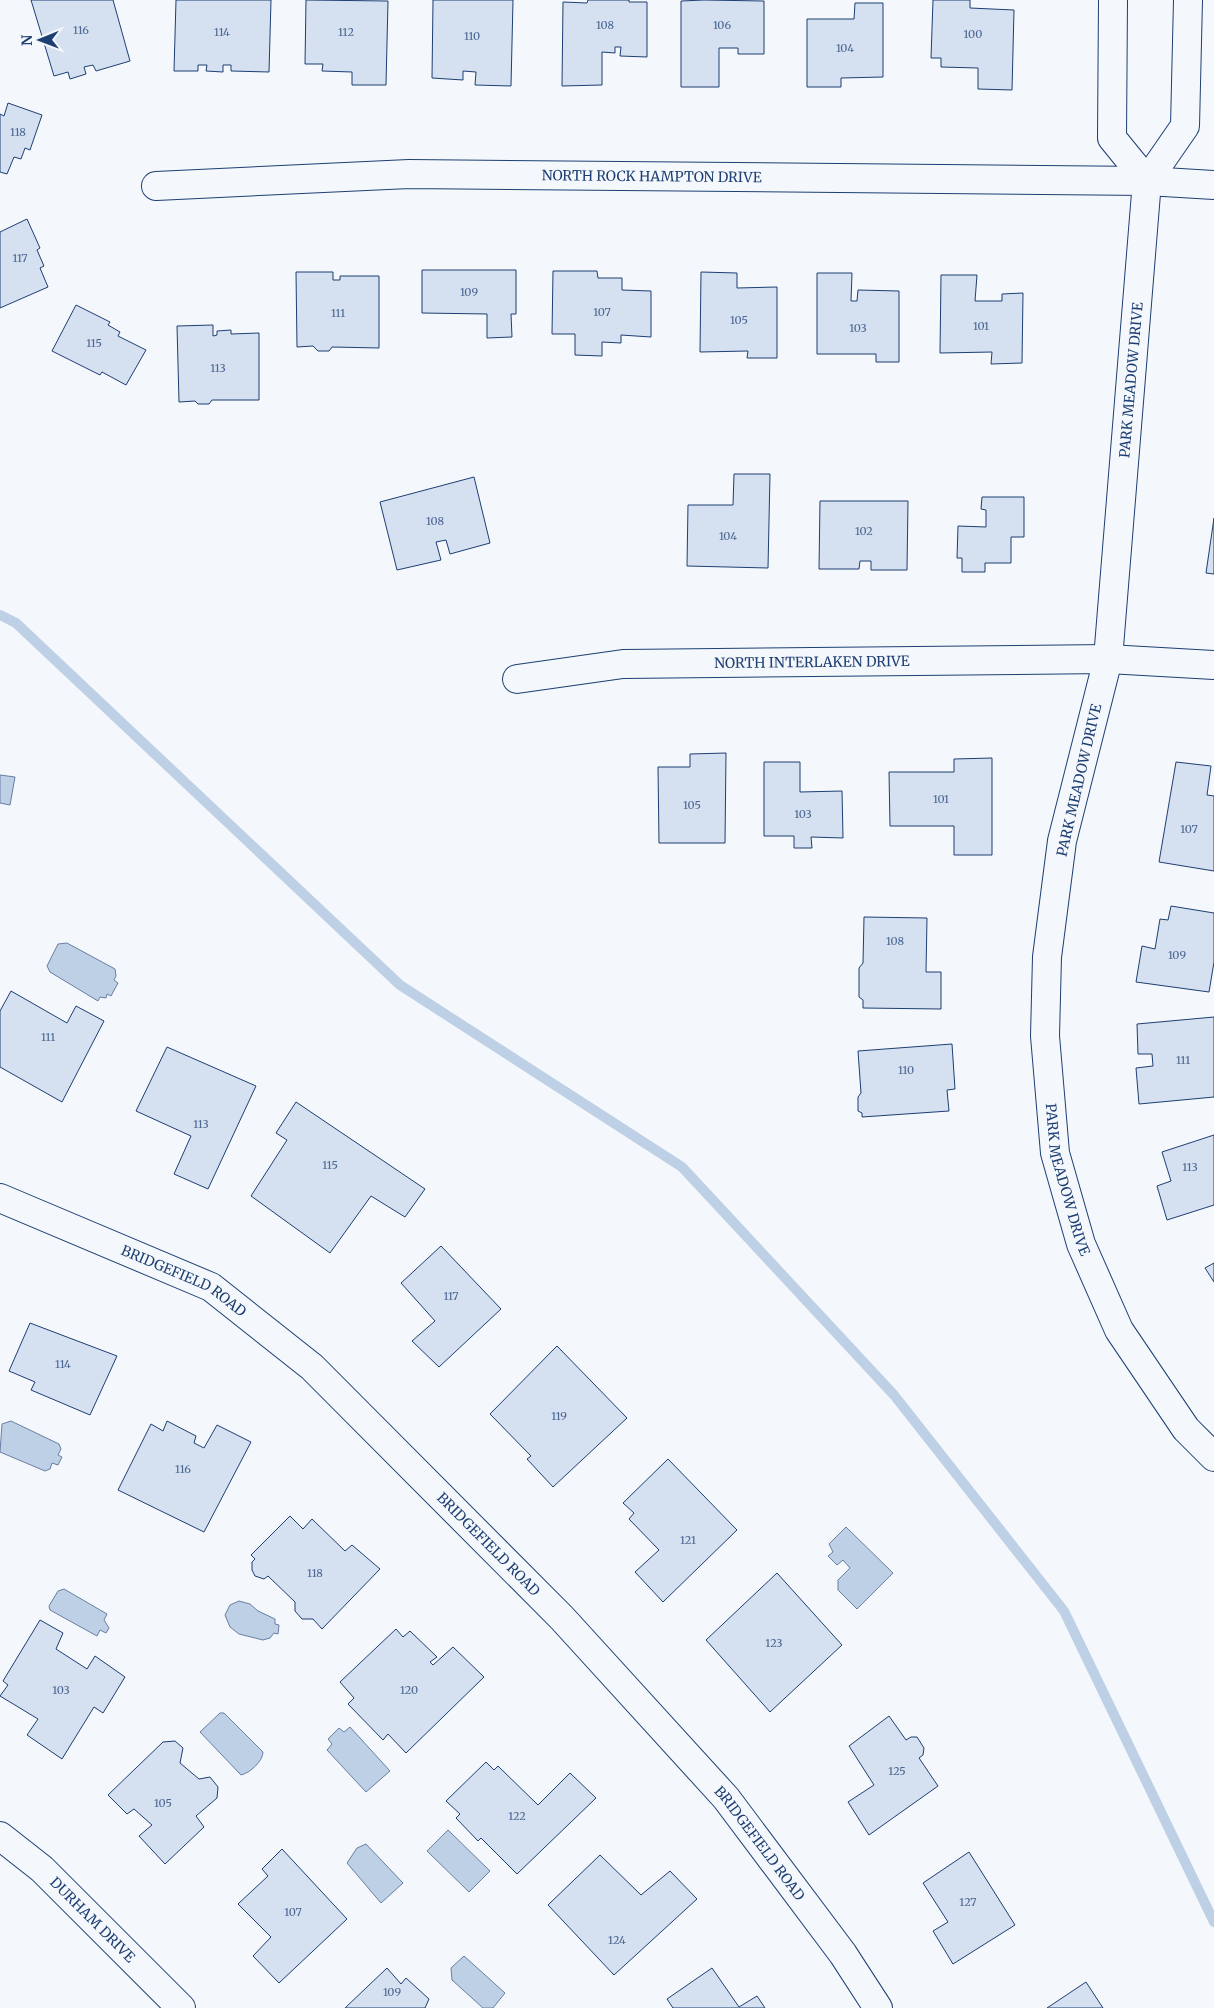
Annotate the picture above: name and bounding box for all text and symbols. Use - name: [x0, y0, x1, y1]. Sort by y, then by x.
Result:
- north arrow: [15, 15, 65, 65]
- house number: 108: [596, 18, 614, 32]
- house number: 106: [713, 18, 731, 32]
- house number: 116: [73, 23, 89, 37]
- house number: 114: [214, 25, 230, 39]
- house number: 112: [338, 25, 354, 39]
- house number: 100: [964, 27, 982, 41]
- house number: 110: [464, 29, 480, 43]
- text: N: [18, 35, 36, 46]
- house number: 104: [836, 41, 854, 55]
- house number: 118: [10, 125, 26, 139]
- street label: NORTH ROCK HAMPTON DRIVE: [542, 166, 762, 186]
- house number: 117: [12, 251, 28, 265]
- house number: 109: [460, 285, 478, 299]
- street label: PARK MEADOW DRIVE: [1115, 301, 1147, 459]
- house number: 107: [593, 305, 611, 319]
- house number: 111: [331, 306, 345, 320]
- house number: 105: [730, 313, 748, 327]
- house number: 101: [973, 319, 989, 333]
- house number: 103: [849, 321, 867, 335]
- house number: 115: [86, 336, 102, 350]
- house number: 113: [210, 361, 226, 375]
- house number: 108: [426, 514, 444, 528]
- house number: 102: [855, 524, 873, 538]
- house number: 104: [719, 529, 737, 543]
- street label: NORTH INTERLAKEN DRIVE: [714, 652, 910, 672]
- street label: PARK MEADOW DRIVE: [1053, 702, 1105, 858]
- house number: 101: [933, 792, 949, 806]
- house number: 105: [683, 798, 701, 812]
- house number: 103: [794, 807, 812, 821]
- house number: 107: [1180, 822, 1198, 836]
- house number: 108: [886, 934, 904, 948]
- house number: 109: [1168, 948, 1186, 962]
- house number: 111: [41, 1030, 55, 1044]
- house number: 111: [1176, 1053, 1190, 1067]
- house number: 110: [898, 1063, 914, 1077]
- street label: PARK MEADOW DRIVE: [1042, 1103, 1094, 1259]
- house number: 113: [193, 1117, 209, 1131]
- house number: 115: [322, 1158, 338, 1172]
- house number: 113: [1182, 1160, 1198, 1174]
- street label: BRIDGEFIELD ROAD: [119, 1241, 250, 1321]
- house number: 117: [443, 1289, 459, 1303]
- house number: 114: [55, 1357, 71, 1371]
- house number: 119: [551, 1409, 567, 1423]
- house number: 116: [175, 1462, 191, 1476]
- street label: BRIDGEFIELD ROAD: [433, 1489, 544, 1600]
- house number: 121: [680, 1533, 696, 1547]
- house number: 118: [307, 1566, 323, 1580]
- house number: 123: [765, 1636, 783, 1650]
- house number: 103: [52, 1683, 70, 1697]
- house number: 120: [400, 1683, 418, 1697]
- house number: 125: [888, 1764, 906, 1778]
- street label: BRIDGEFIELD ROAD: [711, 1782, 809, 1904]
- house number: 105: [154, 1796, 172, 1810]
- house number: 122: [508, 1809, 526, 1823]
- street label: DURHAM DRIVE: [46, 1873, 139, 1966]
- house number: 127: [959, 1895, 977, 1909]
- house number: 107: [284, 1905, 302, 1919]
- house number: 124: [608, 1933, 626, 1947]
- house number: 109: [383, 1985, 401, 1999]

